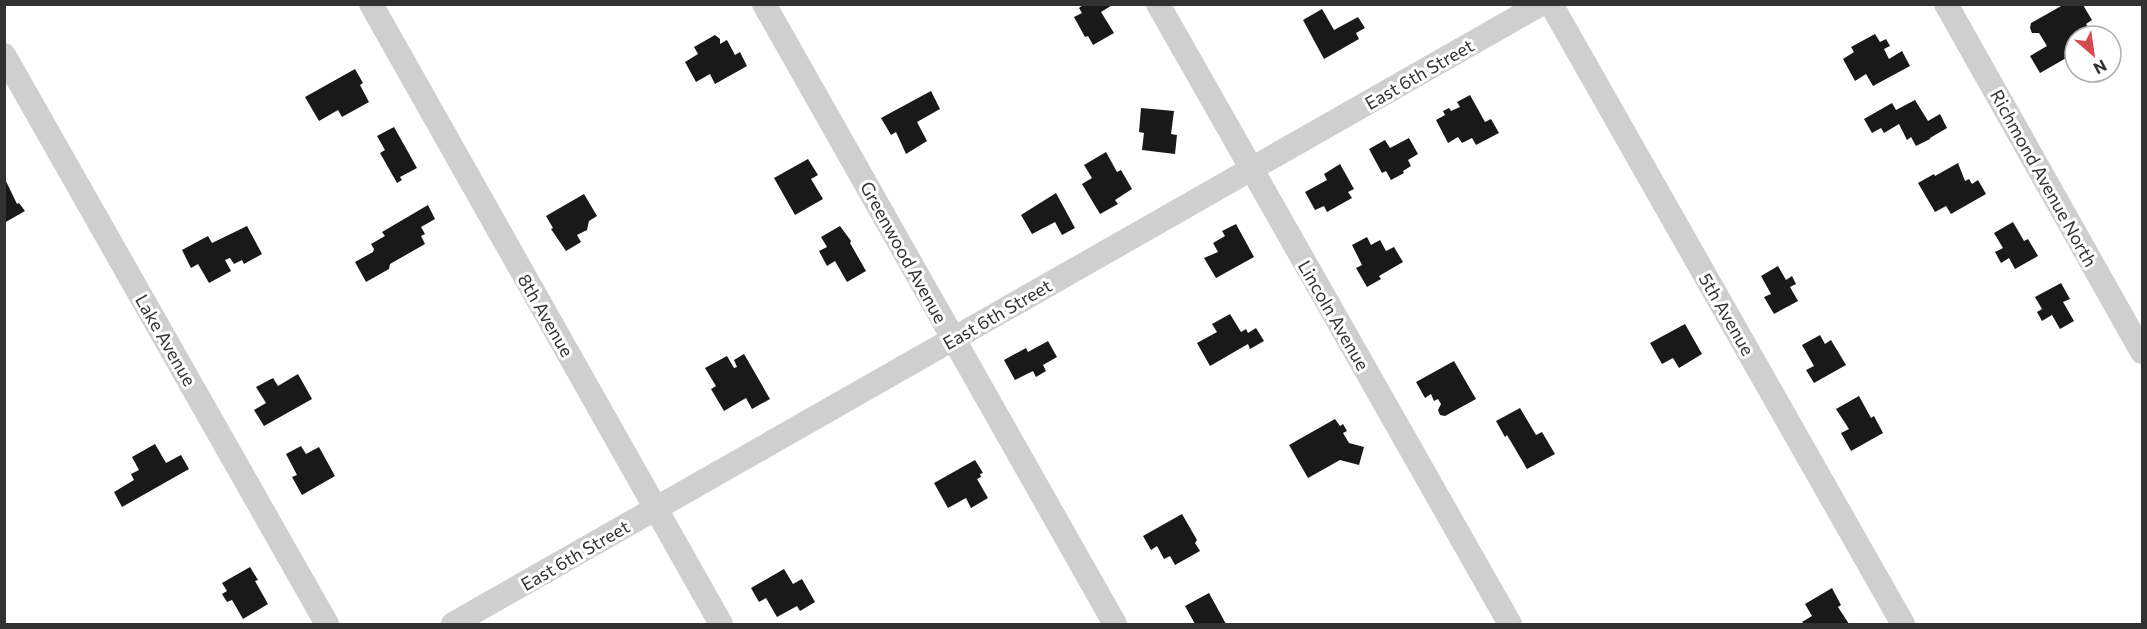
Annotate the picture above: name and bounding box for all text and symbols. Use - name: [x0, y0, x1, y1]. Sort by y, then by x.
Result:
- north arrow: [2063, 24, 2123, 84]
- street label: East 6th Street: [1361, 34, 1477, 114]
- text: N: [2091, 56, 2110, 79]
- street label: Richmond Avenue North: [1986, 86, 2102, 270]
- street label: Greenwood Avenue: [856, 177, 952, 327]
- street label: Lincoln Avenue: [1294, 256, 1374, 374]
- street label: 5th Avenue: [1695, 269, 1759, 359]
- street label: 8th Avenue: [513, 270, 579, 360]
- street label: East 6th Street: [939, 274, 1055, 354]
- street label: Lake Avenue: [131, 290, 201, 390]
- street label: East 6th Street: [517, 515, 633, 595]

